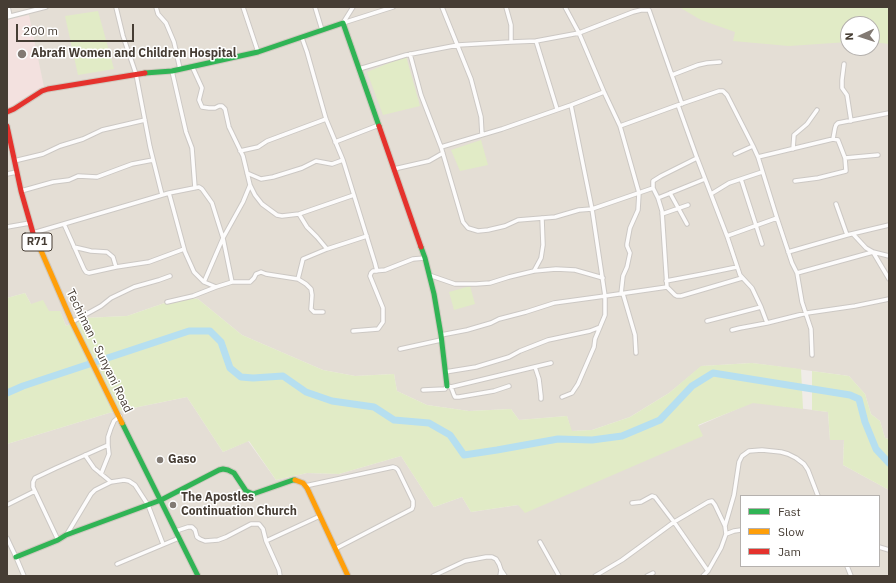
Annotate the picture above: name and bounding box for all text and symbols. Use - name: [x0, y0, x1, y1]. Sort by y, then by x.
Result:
- scale bar: [18, 16, 136, 42]
- north arrow: [840, 16, 880, 56]
- text: 200 m: [23, 23, 58, 38]
- text: N: [842, 32, 856, 41]
- place label: Abrafi Women and Children Hospital: [31, 47, 236, 61]
- marker: Abrafi Women and Children Hospital: [16, 48, 28, 60]
- road number: R71: [22, 233, 52, 251]
- street label: Techiman - Sunyani Road: [63, 287, 135, 415]
- place label: Gaso: [168, 453, 196, 467]
- marker: Gaso: [155, 455, 165, 465]
- place label: The Apostles Continuation Church: [181, 491, 297, 519]
- legend: [740, 495, 880, 567]
- marker: The Apostles Continuation Church: [168, 500, 178, 510]
- text: Fast: [778, 504, 801, 519]
- text: Slow: [778, 524, 804, 539]
- text: Jam: [778, 544, 801, 559]

